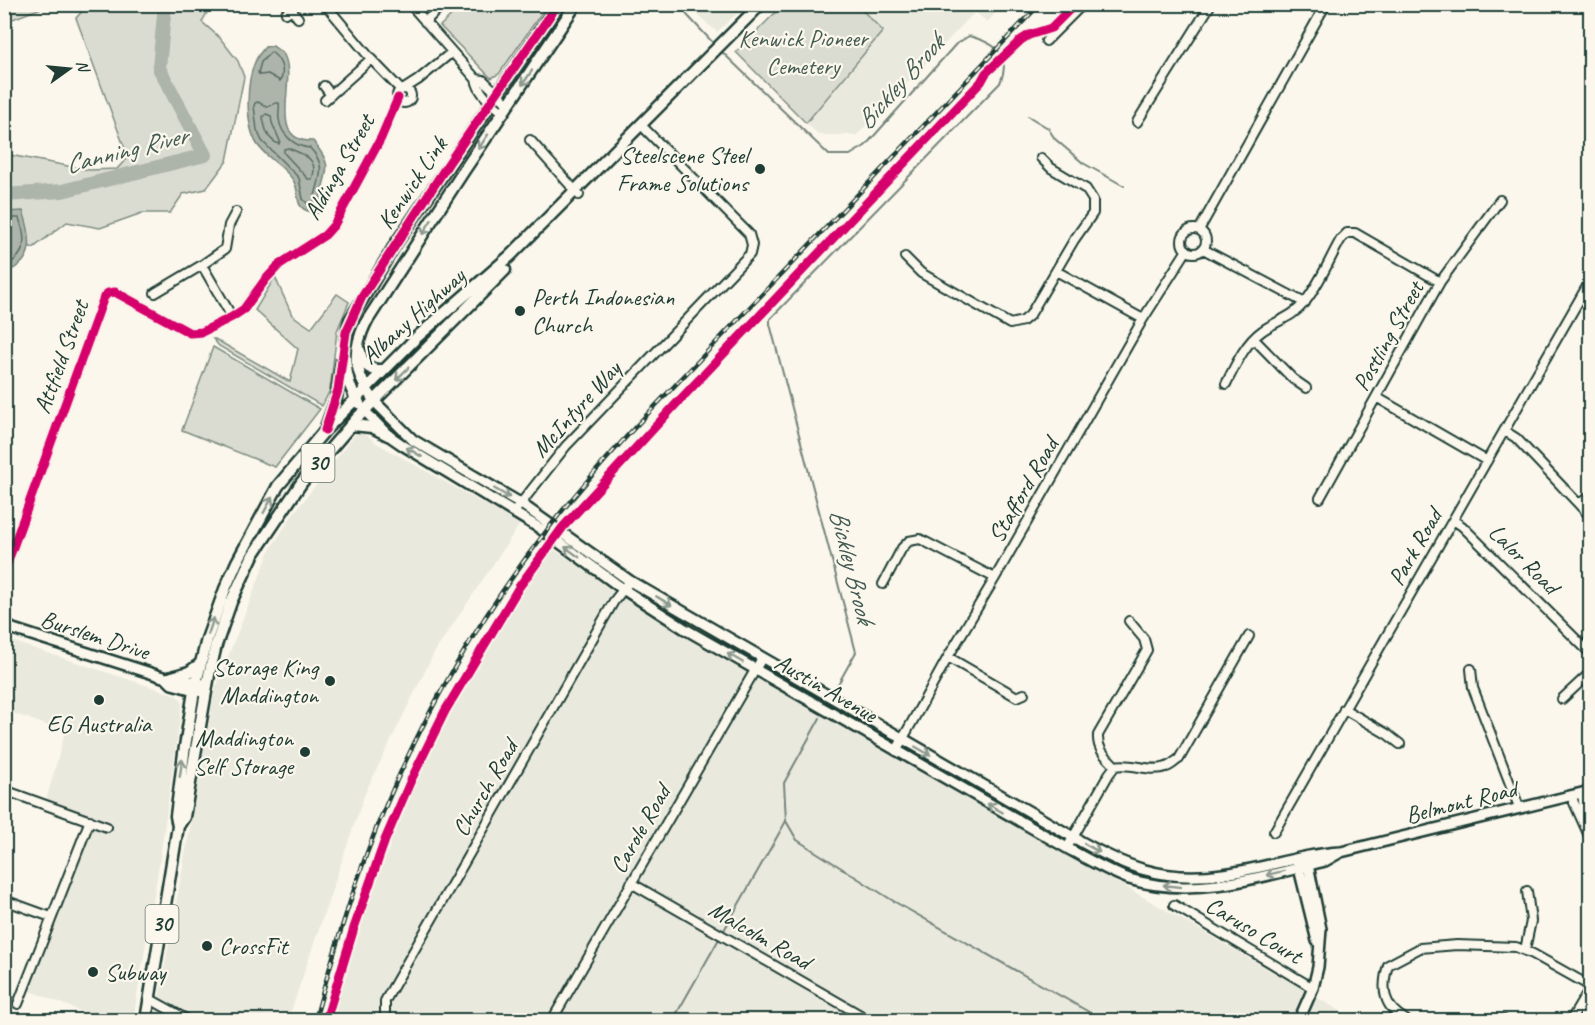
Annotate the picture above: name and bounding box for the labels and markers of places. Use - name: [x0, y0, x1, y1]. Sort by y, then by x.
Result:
- place label: Steelscene Steel Frame Solutions: [617, 140, 752, 198]
- marker: Steelscene Steel Frame Solutions: [753, 162, 767, 176]
- place label: Perth Indonesian Church: [532, 282, 675, 340]
- marker: Perth Indonesian Church: [513, 304, 527, 318]
- place label: Storage King Maddington: [213, 652, 320, 710]
- marker: Storage King Maddington: [323, 674, 337, 688]
- marker: EG Australia: [92, 693, 106, 707]
- place label: EG Australia: [47, 709, 153, 739]
- place label: Maddington Self Storage: [194, 723, 295, 781]
- marker: Maddington Self Storage: [298, 745, 312, 759]
- place label: CrossFit: [219, 931, 289, 961]
- marker: CrossFit: [200, 939, 214, 953]
- place label: Subway: [105, 957, 167, 987]
- marker: Subway: [86, 965, 100, 979]

